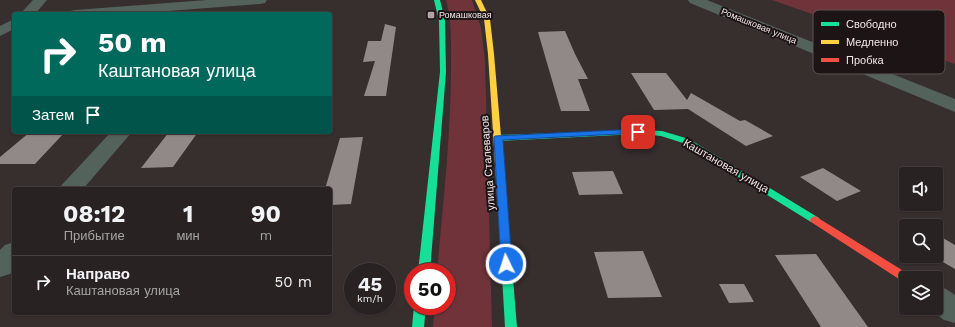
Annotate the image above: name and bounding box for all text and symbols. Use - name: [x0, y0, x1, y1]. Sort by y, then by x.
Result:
- street label: Ромашковая улица: [720, 6, 798, 46]
- marker: Ромашковая: [426, 10, 436, 20]
- place label: Ромашковая: [439, 10, 492, 20]
- legend: [813, 10, 945, 74]
- text: Свободно: [846, 18, 897, 31]
- text: 50 m: [98, 26, 167, 59]
- icon: right: [32, 28, 84, 80]
- text: Медленно: [846, 36, 898, 49]
- text: Пробка: [846, 54, 884, 67]
- text: Каштановая улица: [98, 60, 256, 81]
- icon: arrive: [82, 104, 104, 126]
- text: Затем: [32, 106, 74, 124]
- street label: улица Сталеваров: [478, 115, 498, 211]
- pin: [621, 115, 655, 149]
- icon: arrive: [627, 121, 649, 143]
- street label: Каштановая улица: [681, 136, 772, 196]
- map controls: [899, 167, 943, 315]
- button: sound: [899, 167, 943, 211]
- text: 08:12: [63, 200, 125, 228]
- text: 1: [183, 200, 193, 228]
- text: 90: [251, 200, 281, 228]
- button: search: [899, 219, 943, 263]
- text: Прибытие: [64, 228, 125, 243]
- text: мин: [176, 228, 200, 243]
- text: m: [260, 228, 272, 243]
- position arrow: [485, 243, 527, 285]
- speed limit sign: 50: [404, 263, 456, 315]
- text: Направо: [66, 265, 130, 283]
- icon: right: [32, 271, 54, 293]
- button: layers: [899, 271, 943, 315]
- text: 45: [358, 272, 382, 296]
- text: 50 m: [275, 273, 312, 291]
- text: Каштановая улица: [66, 283, 180, 298]
- text: km/h: [357, 293, 383, 304]

